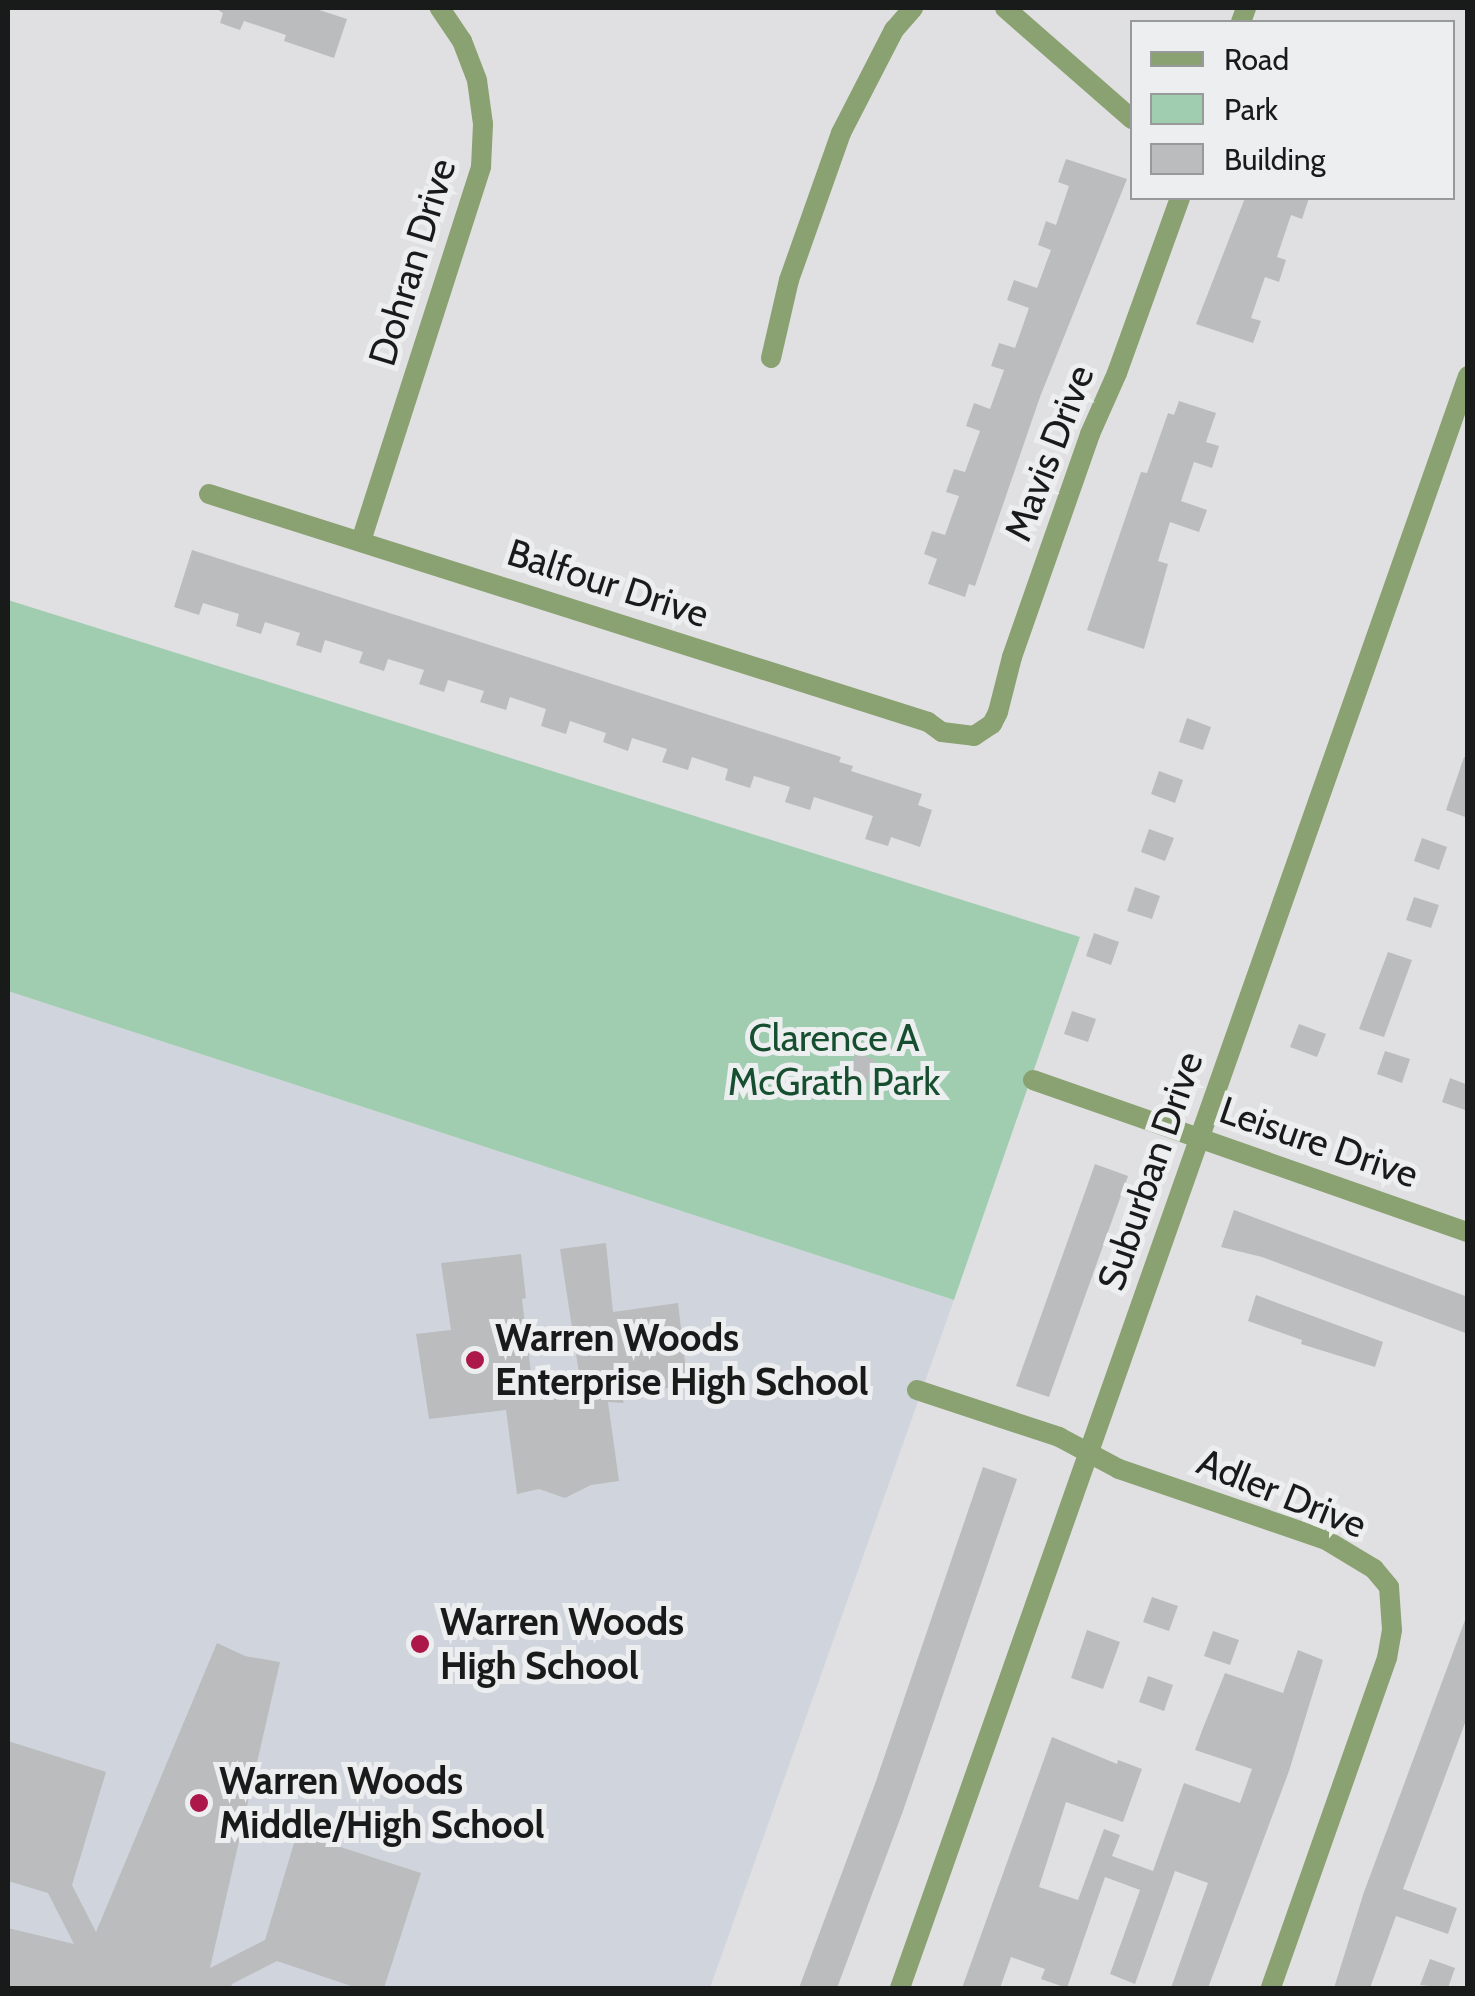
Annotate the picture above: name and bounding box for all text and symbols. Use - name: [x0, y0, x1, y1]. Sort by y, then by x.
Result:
- legend: [1130, 20, 1455, 200]
- text: Road: [1224, 41, 1289, 78]
- text: Park: [1224, 91, 1278, 128]
- text: Building: [1224, 141, 1326, 178]
- street label: Dohran Drive: [359, 153, 465, 371]
- street label: Mavis Drive: [995, 359, 1103, 547]
- street label: Balfour Drive: [502, 529, 714, 637]
- park label: Clarence A McGrath Park: [728, 1015, 940, 1104]
- street label: Suburban Drive: [1088, 1046, 1212, 1296]
- street label: Leisure Drive: [1214, 1087, 1424, 1197]
- place label: Warren Woods Enterprise High School: [495, 1315, 869, 1405]
- marker: Warren Woods Enterprise High School: [464, 1349, 486, 1371]
- street label: Adler Drive: [1191, 1439, 1373, 1547]
- place label: Warren Woods High School: [440, 1599, 684, 1688]
- marker: Warren Woods High School: [409, 1633, 431, 1655]
- place label: Warren Woods Middle/High School: [219, 1758, 544, 1848]
- marker: Warren Woods Middle/High School: [188, 1792, 210, 1814]

